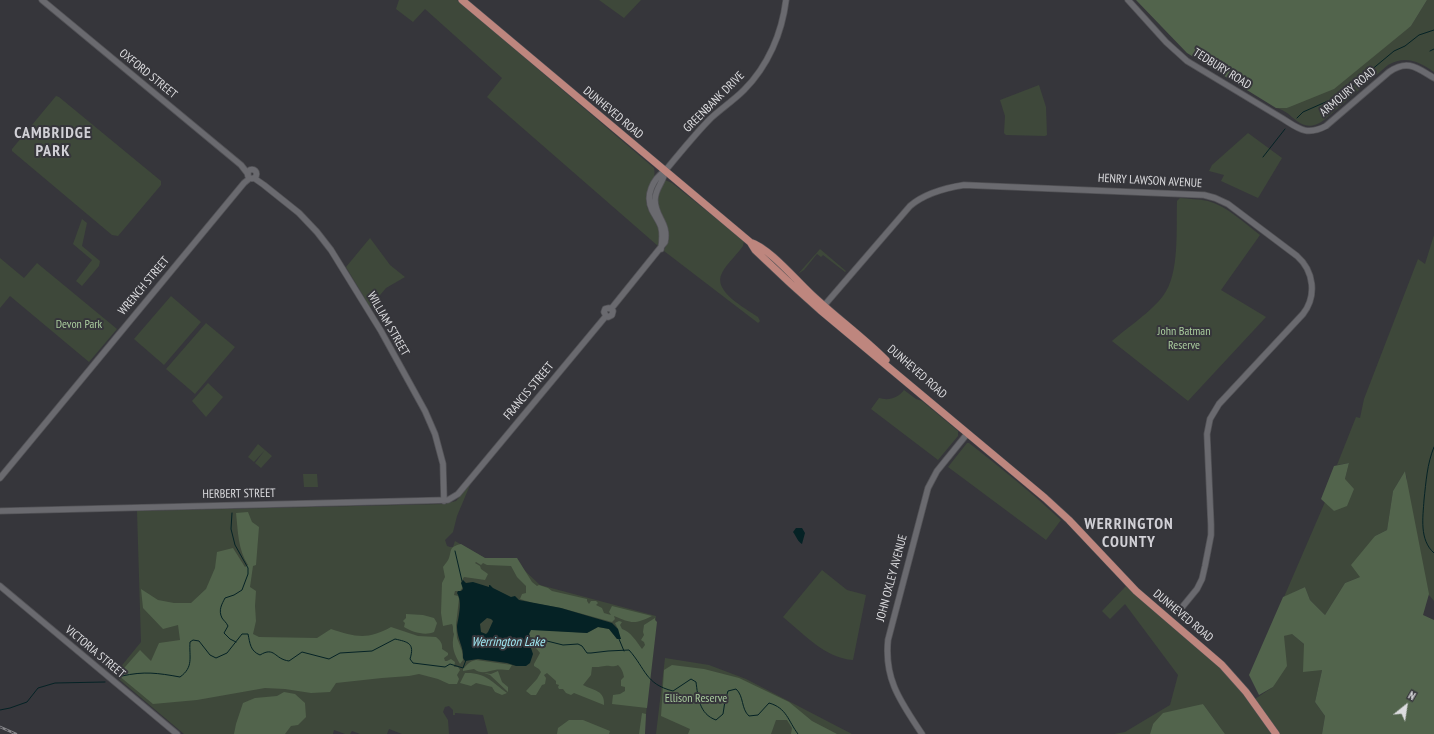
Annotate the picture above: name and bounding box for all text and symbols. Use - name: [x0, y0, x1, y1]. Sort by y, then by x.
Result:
- street label: TEDBURY ROAD: [1190, 45, 1254, 93]
- street label: OXFORD STREET: [116, 46, 180, 102]
- street label: ARMOURY ROAD: [1317, 64, 1379, 120]
- street label: GREENBANK DRIVE: [681, 69, 747, 135]
- street label: DUNHEVED ROAD: [580, 84, 646, 142]
- district label: CAMBRIDGE PARK: [14, 123, 92, 161]
- street label: HENRY LAWSON AVENUE: [1098, 171, 1202, 191]
- street label: WRENCH STREET: [115, 254, 173, 318]
- street label: WILLIAM STREET: [364, 289, 412, 359]
- park label: Devon Park: [56, 318, 102, 332]
- park label: John Batman Reserve: [1158, 325, 1210, 353]
- street label: DUNHEVED ROAD: [884, 342, 950, 402]
- street label: FRANCIS STREET: [501, 359, 557, 423]
- street label: HERBERT STREET: [202, 486, 276, 502]
- district label: WERRINGTON COUNTY: [1084, 514, 1174, 552]
- street label: JOHN OXLEY AVENUE: [874, 533, 910, 623]
- street label: DUNHEVED ROAD: [1150, 587, 1216, 645]
- street label: VICTORIA STREET: [62, 623, 128, 681]
- water label: Werrington Lake: [471, 634, 545, 650]
- north arrow: [1386, 686, 1426, 726]
- text: N: [1406, 688, 1418, 703]
- park label: Ellison Reserve: [665, 692, 727, 706]

